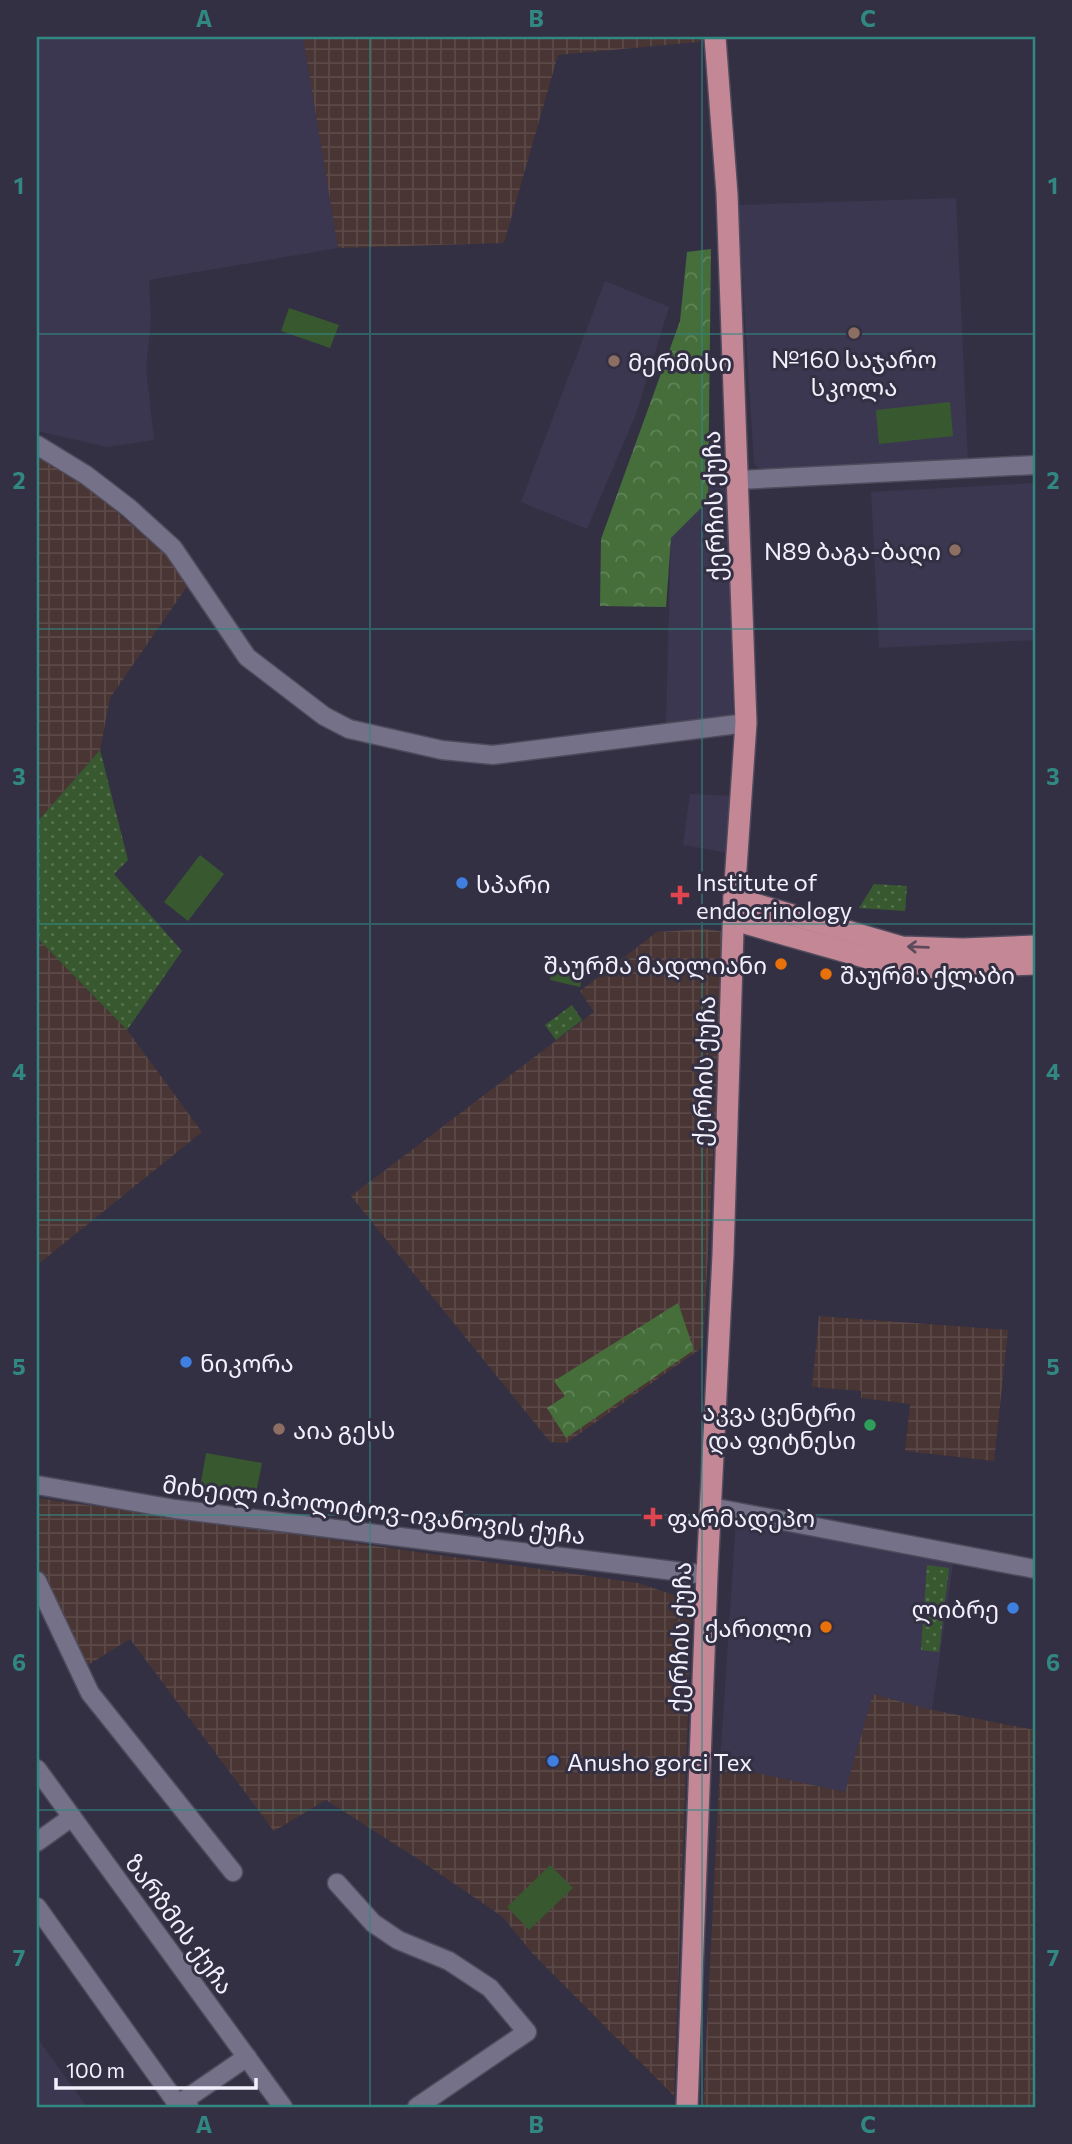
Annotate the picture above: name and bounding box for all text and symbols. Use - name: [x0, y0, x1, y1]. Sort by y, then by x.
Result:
- text: A: [196, 4, 213, 32]
- text: B: [528, 4, 544, 32]
- text: C: [860, 4, 876, 32]
- text: 1: [14, 171, 24, 199]
- text: 1: [1048, 171, 1058, 199]
- marker: №160 საჯარო სკოლა: [846, 325, 862, 341]
- place label: №160 საჯარო სკოლა: [771, 344, 937, 402]
- place label: მერმისი: [628, 347, 732, 377]
- marker: მერმისი: [606, 353, 622, 369]
- street label: ქერჩის ქუჩა: [696, 430, 731, 582]
- text: 2: [12, 466, 26, 494]
- text: 2: [1046, 466, 1060, 494]
- place label: N89 ბაგა-ბაღი: [764, 536, 941, 567]
- marker: N89 ბაგა-ბაღი: [947, 542, 963, 558]
- text: 3: [12, 762, 26, 790]
- text: 3: [1046, 762, 1060, 790]
- place label: Institute of endocrinology: [696, 867, 852, 924]
- place label: სპარი: [476, 869, 551, 898]
- marker: სპარი: [454, 875, 470, 891]
- marker: Institute of endocrinology: [670, 885, 690, 905]
- one-way arrow: [907, 941, 930, 954]
- place label: შაურმა მადლიანი: [544, 950, 767, 980]
- marker: შაურმა მადლიანი: [773, 956, 789, 972]
- place label: შაურმა ქლაბი: [840, 960, 1015, 990]
- marker: შაურმა ქლაბი: [818, 966, 834, 982]
- street label: ქერჩის ქუჩა: [686, 995, 721, 1147]
- text: 4: [12, 1057, 26, 1085]
- text: 4: [1046, 1057, 1060, 1085]
- place label: ნიკორა: [200, 1348, 294, 1378]
- text: 5: [12, 1352, 26, 1380]
- text: 5: [1046, 1352, 1060, 1380]
- marker: ნიკორა: [178, 1354, 194, 1370]
- place label: აკვა ცენტრი და ფიტნესი: [702, 1397, 856, 1455]
- place label: აია გესს: [293, 1415, 395, 1445]
- marker: აკვა ცენტრი და ფიტნესი: [862, 1417, 878, 1433]
- marker: აია გესს: [271, 1421, 287, 1437]
- street label: მიხეილ იპოლიტოვ-ივანოვის ქუჩა: [161, 1469, 587, 1550]
- place label: ფარმადეპო: [667, 1503, 815, 1533]
- marker: ფარმადეპო: [645, 1509, 661, 1525]
- street label: ქერჩის ქუჩა: [662, 1561, 697, 1713]
- place label: ლიბრე: [911, 1594, 999, 1624]
- marker: ლიბრე: [1005, 1600, 1021, 1616]
- place label: ქართლი: [704, 1613, 812, 1643]
- marker: ქართლი: [818, 1619, 834, 1635]
- text: 6: [12, 1648, 26, 1676]
- text: 6: [1046, 1648, 1060, 1676]
- place label: Anusho gorci Tex: [567, 1747, 752, 1776]
- marker: Anusho gorci Tex: [545, 1753, 561, 1769]
- street label: ზარზმის ქუჩა: [119, 1849, 240, 2000]
- text: 7: [13, 1943, 25, 1971]
- text: 7: [1047, 1943, 1059, 1971]
- scale bar: [56, 2046, 256, 2090]
- text: 100 m: [66, 2057, 125, 2082]
- text: A: [196, 2110, 213, 2138]
- text: B: [528, 2110, 544, 2138]
- text: C: [860, 2110, 876, 2138]

